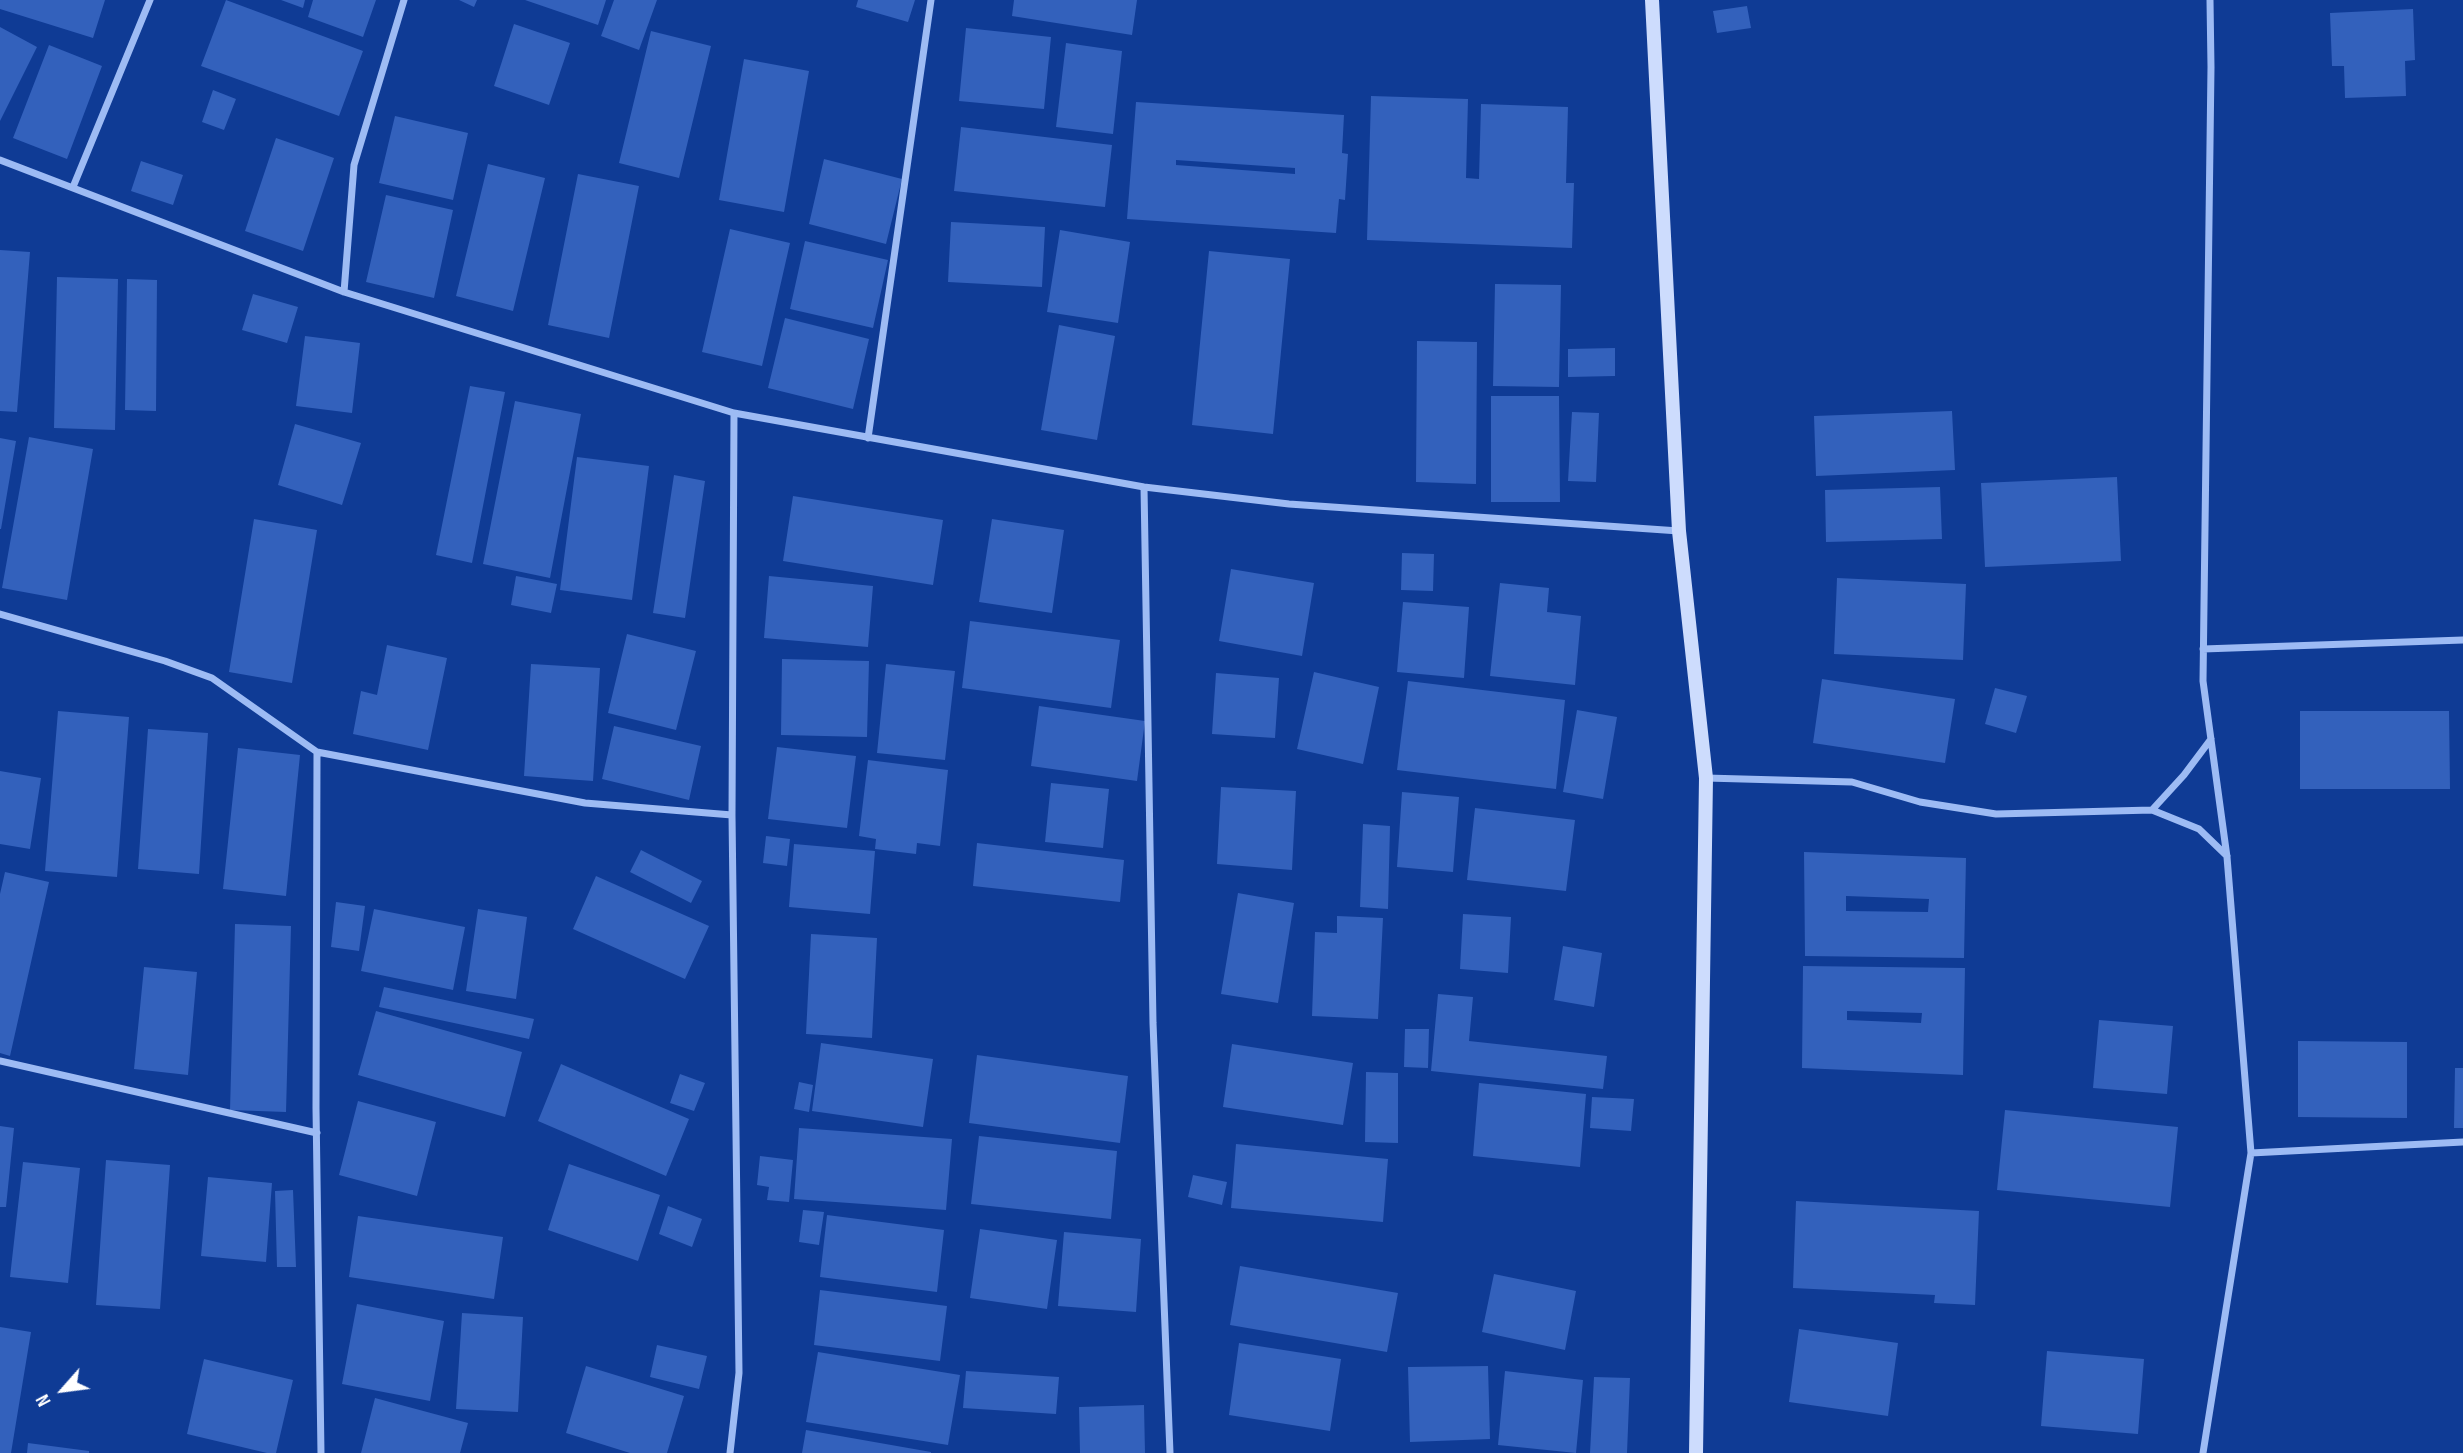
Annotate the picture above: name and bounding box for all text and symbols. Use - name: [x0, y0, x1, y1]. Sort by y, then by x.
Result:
- north arrow: [28, 1355, 98, 1425]
- text: N: [31, 1390, 57, 1410]

